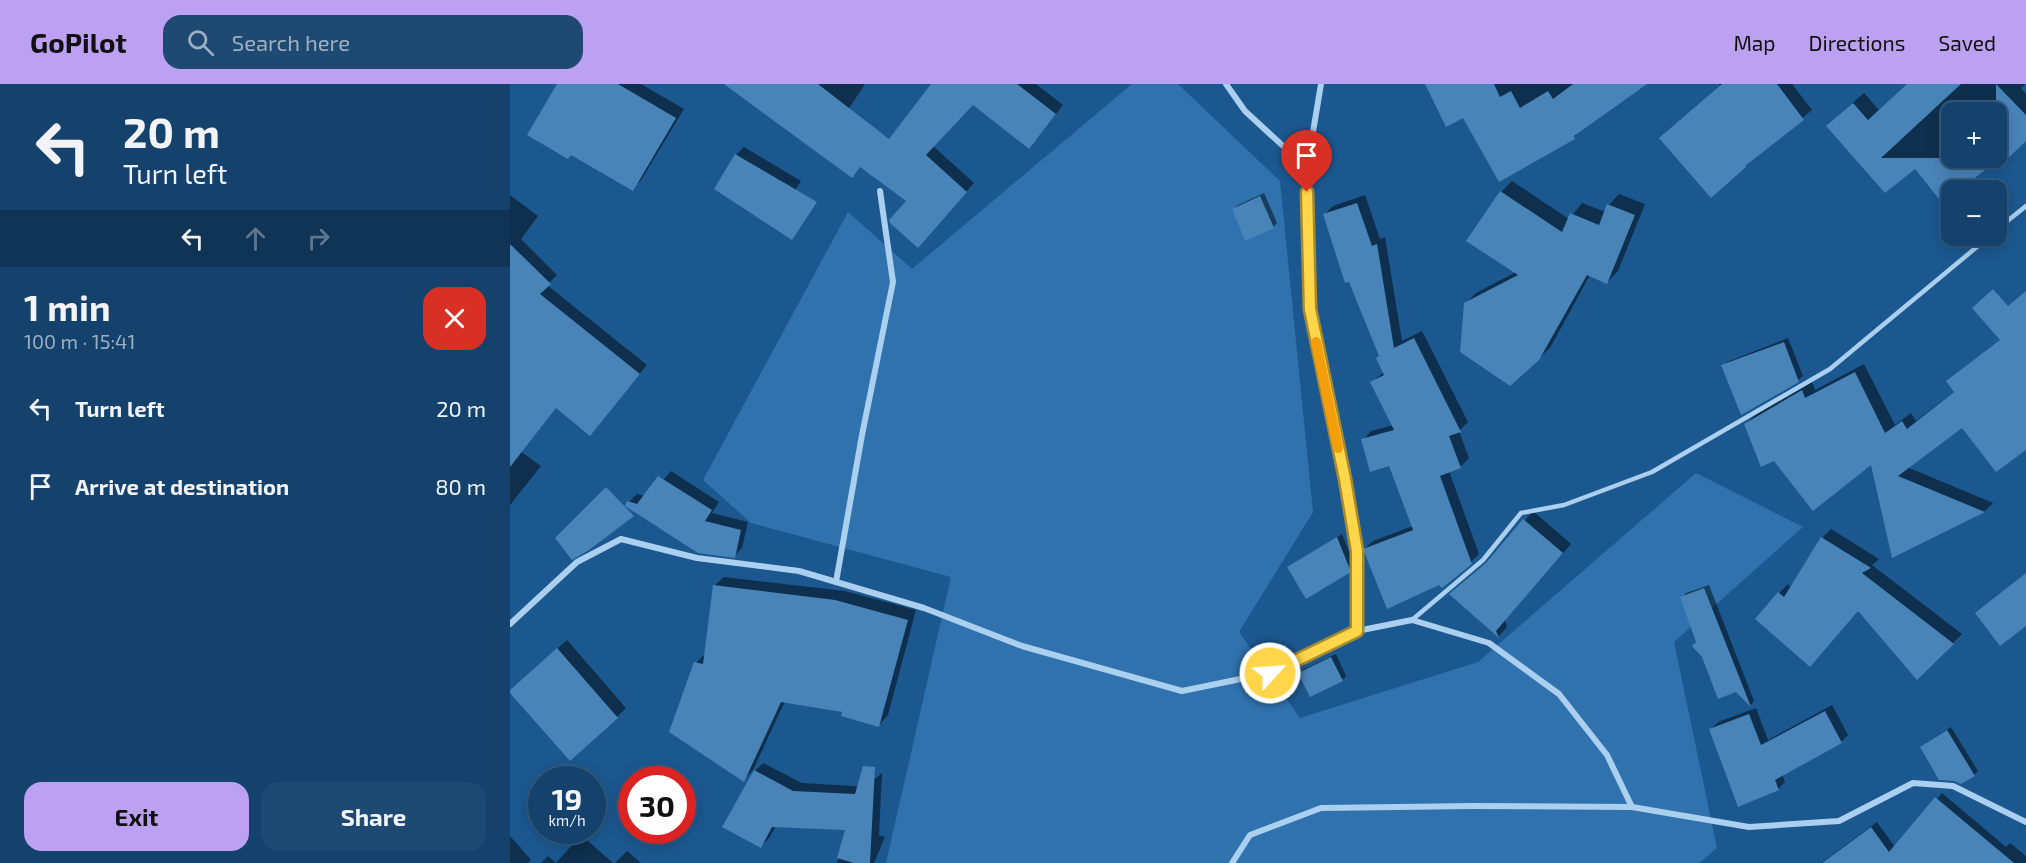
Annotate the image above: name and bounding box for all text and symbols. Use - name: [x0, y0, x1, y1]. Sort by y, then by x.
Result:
- search box: [163, 15, 583, 69]
- text: GoPilot: [30, 25, 127, 59]
- icon: search: [184, 26, 217, 59]
- text: Search here: [232, 29, 350, 55]
- text: Map: [1733, 30, 1776, 55]
- text: Directions: [1809, 30, 1905, 55]
- text: Saved: [1938, 30, 1996, 55]
- map controls: [1941, 102, 2007, 246]
- button: +: [1941, 102, 2007, 168]
- text: 20 m: [123, 106, 220, 156]
- icon: left: [24, 108, 102, 186]
- pin: [1281, 130, 1332, 192]
- icon: arrive: [1290, 139, 1323, 172]
- text: Turn left: [123, 157, 227, 189]
- button: −: [1941, 180, 2007, 246]
- icon: left: [176, 222, 209, 255]
- icon: ahead: [239, 222, 272, 255]
- icon: right: [302, 222, 335, 255]
- text: 1 min: [24, 285, 111, 328]
- button: close: [423, 287, 486, 350]
- text: 100 m · 15:41: [24, 329, 135, 353]
- icon: left: [24, 392, 57, 425]
- text: Turn left: [75, 395, 164, 421]
- text: 20 m: [436, 395, 486, 421]
- icon: arrive: [24, 470, 57, 503]
- text: Arrive at destination: [75, 473, 289, 499]
- text: 80 m: [435, 473, 486, 499]
- position arrow: [1238, 641, 1302, 705]
- speed limit sign: 30: [618, 766, 696, 844]
- text: 19: [552, 780, 582, 816]
- button: Exit: [24, 782, 249, 851]
- button: Share: [261, 782, 486, 851]
- text: km/h: [548, 811, 586, 829]

